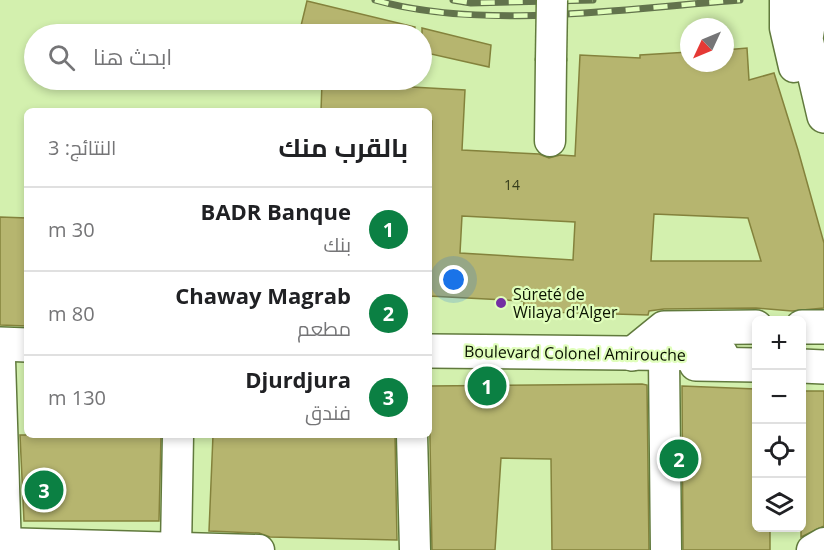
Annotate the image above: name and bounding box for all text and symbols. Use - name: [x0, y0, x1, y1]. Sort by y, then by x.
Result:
- north arrow: [680, 18, 734, 72]
- search box: [24, 24, 432, 90]
- icon: search: [45, 41, 78, 74]
- text: ابحث هنا: [93, 41, 172, 71]
- text: بالقرب منك: [279, 129, 408, 165]
- text: النتائج: 3: [48, 134, 116, 161]
- house number: 14: [504, 175, 520, 194]
- text: BADR Banque: [201, 196, 351, 226]
- text: 30 m: [48, 216, 95, 243]
- text: 1: [383, 216, 394, 243]
- text: بنك: [323, 231, 351, 258]
- your location: [439, 265, 468, 294]
- text: Chaway Magrab: [175, 280, 351, 310]
- place label: Sûreté de Wilaya d'Alger: [513, 283, 618, 323]
- marker: Sûreté de Wilaya d'Alger: [494, 296, 508, 310]
- text: 80 m: [48, 300, 95, 327]
- text: 2: [383, 300, 394, 327]
- text: مطعم: [297, 315, 351, 342]
- map controls: [752, 316, 806, 532]
- button: +: [752, 316, 806, 370]
- street label: Boulevard Colonel Amirouche: [464, 340, 686, 366]
- text: Djurdjura: [245, 364, 351, 394]
- pin: 1: [468, 364, 506, 408]
- button: −: [752, 370, 806, 424]
- text: 130 m: [48, 384, 106, 411]
- text: 3: [383, 384, 394, 411]
- text: فندق: [305, 399, 351, 426]
- button: locate: [752, 424, 806, 478]
- pin: 2: [660, 436, 698, 482]
- pin: 3: [24, 468, 63, 512]
- button: layers: [752, 478, 806, 532]

